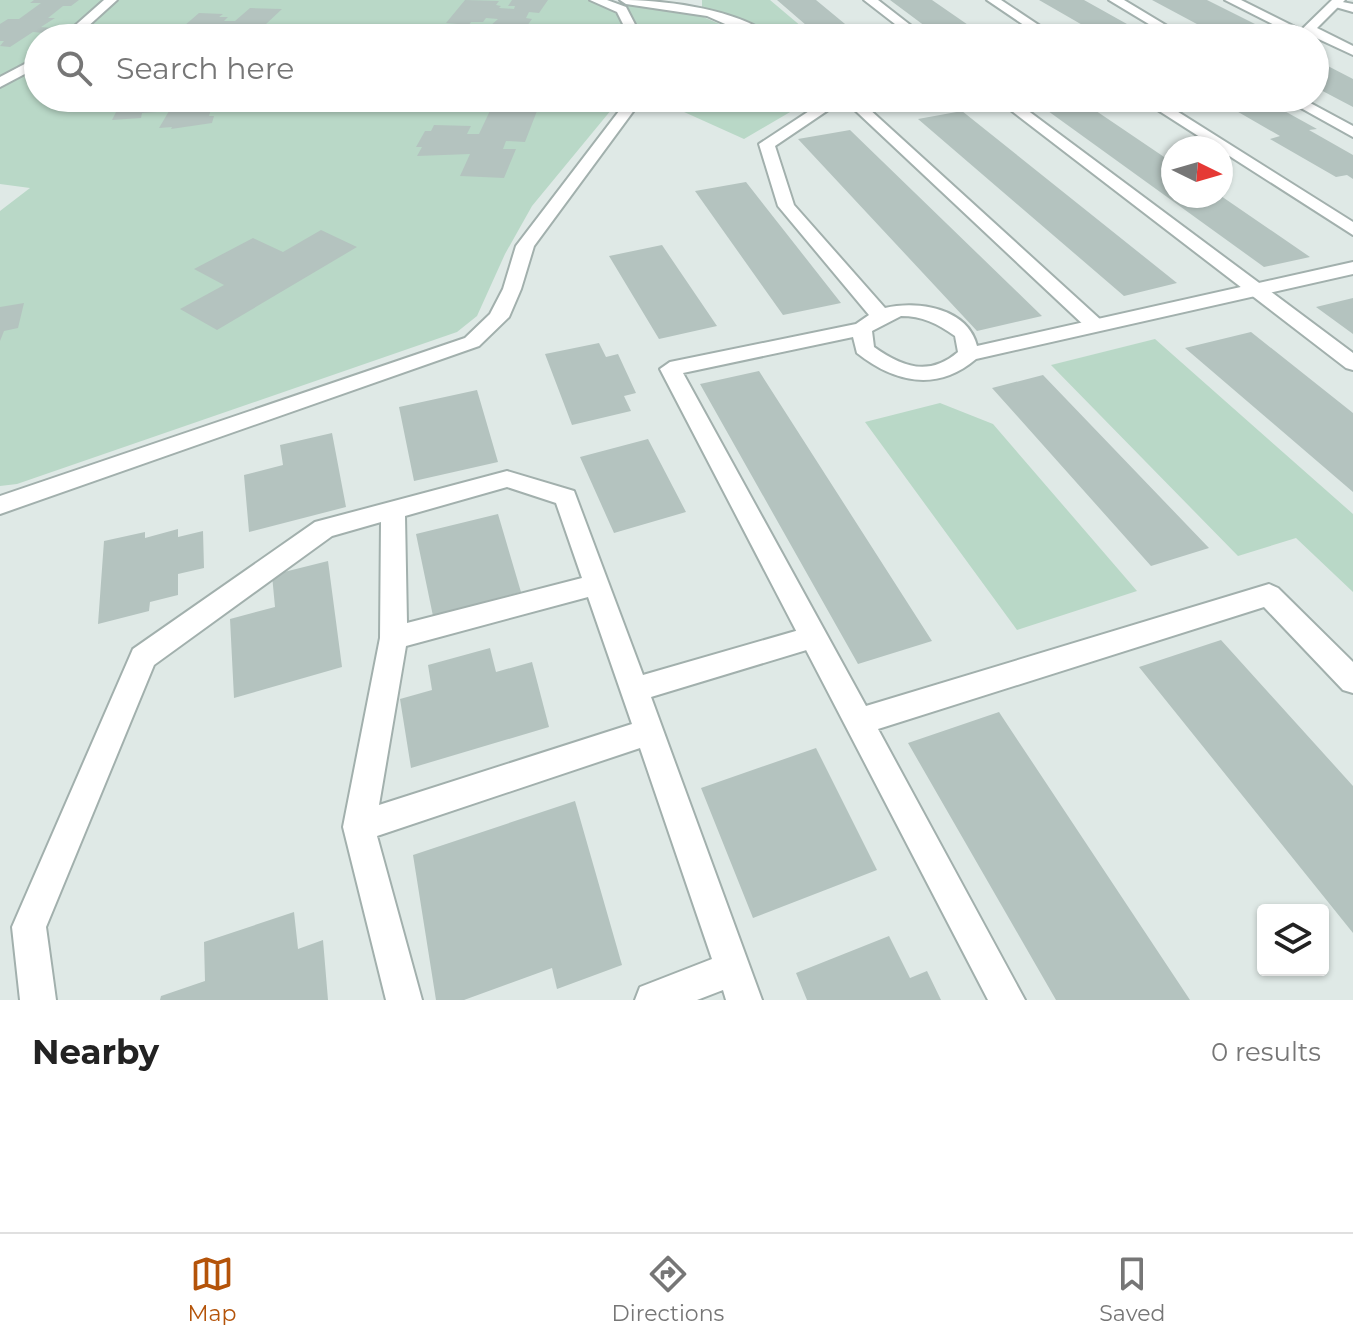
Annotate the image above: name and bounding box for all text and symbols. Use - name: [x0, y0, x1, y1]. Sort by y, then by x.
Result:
- search box: [24, 24, 1329, 112]
- icon: search: [52, 46, 96, 90]
- text: Search here: [116, 50, 294, 87]
- north arrow: [1161, 136, 1233, 208]
- map controls: [1257, 904, 1329, 976]
- button: layers: [1257, 904, 1329, 976]
- text: Nearby: [32, 1031, 159, 1073]
- text: 0 results: [1211, 1036, 1321, 1068]
- tab: Map: [188, 1252, 236, 1327]
- tab: Directions: [612, 1252, 724, 1327]
- tab: Saved: [1099, 1252, 1165, 1327]

